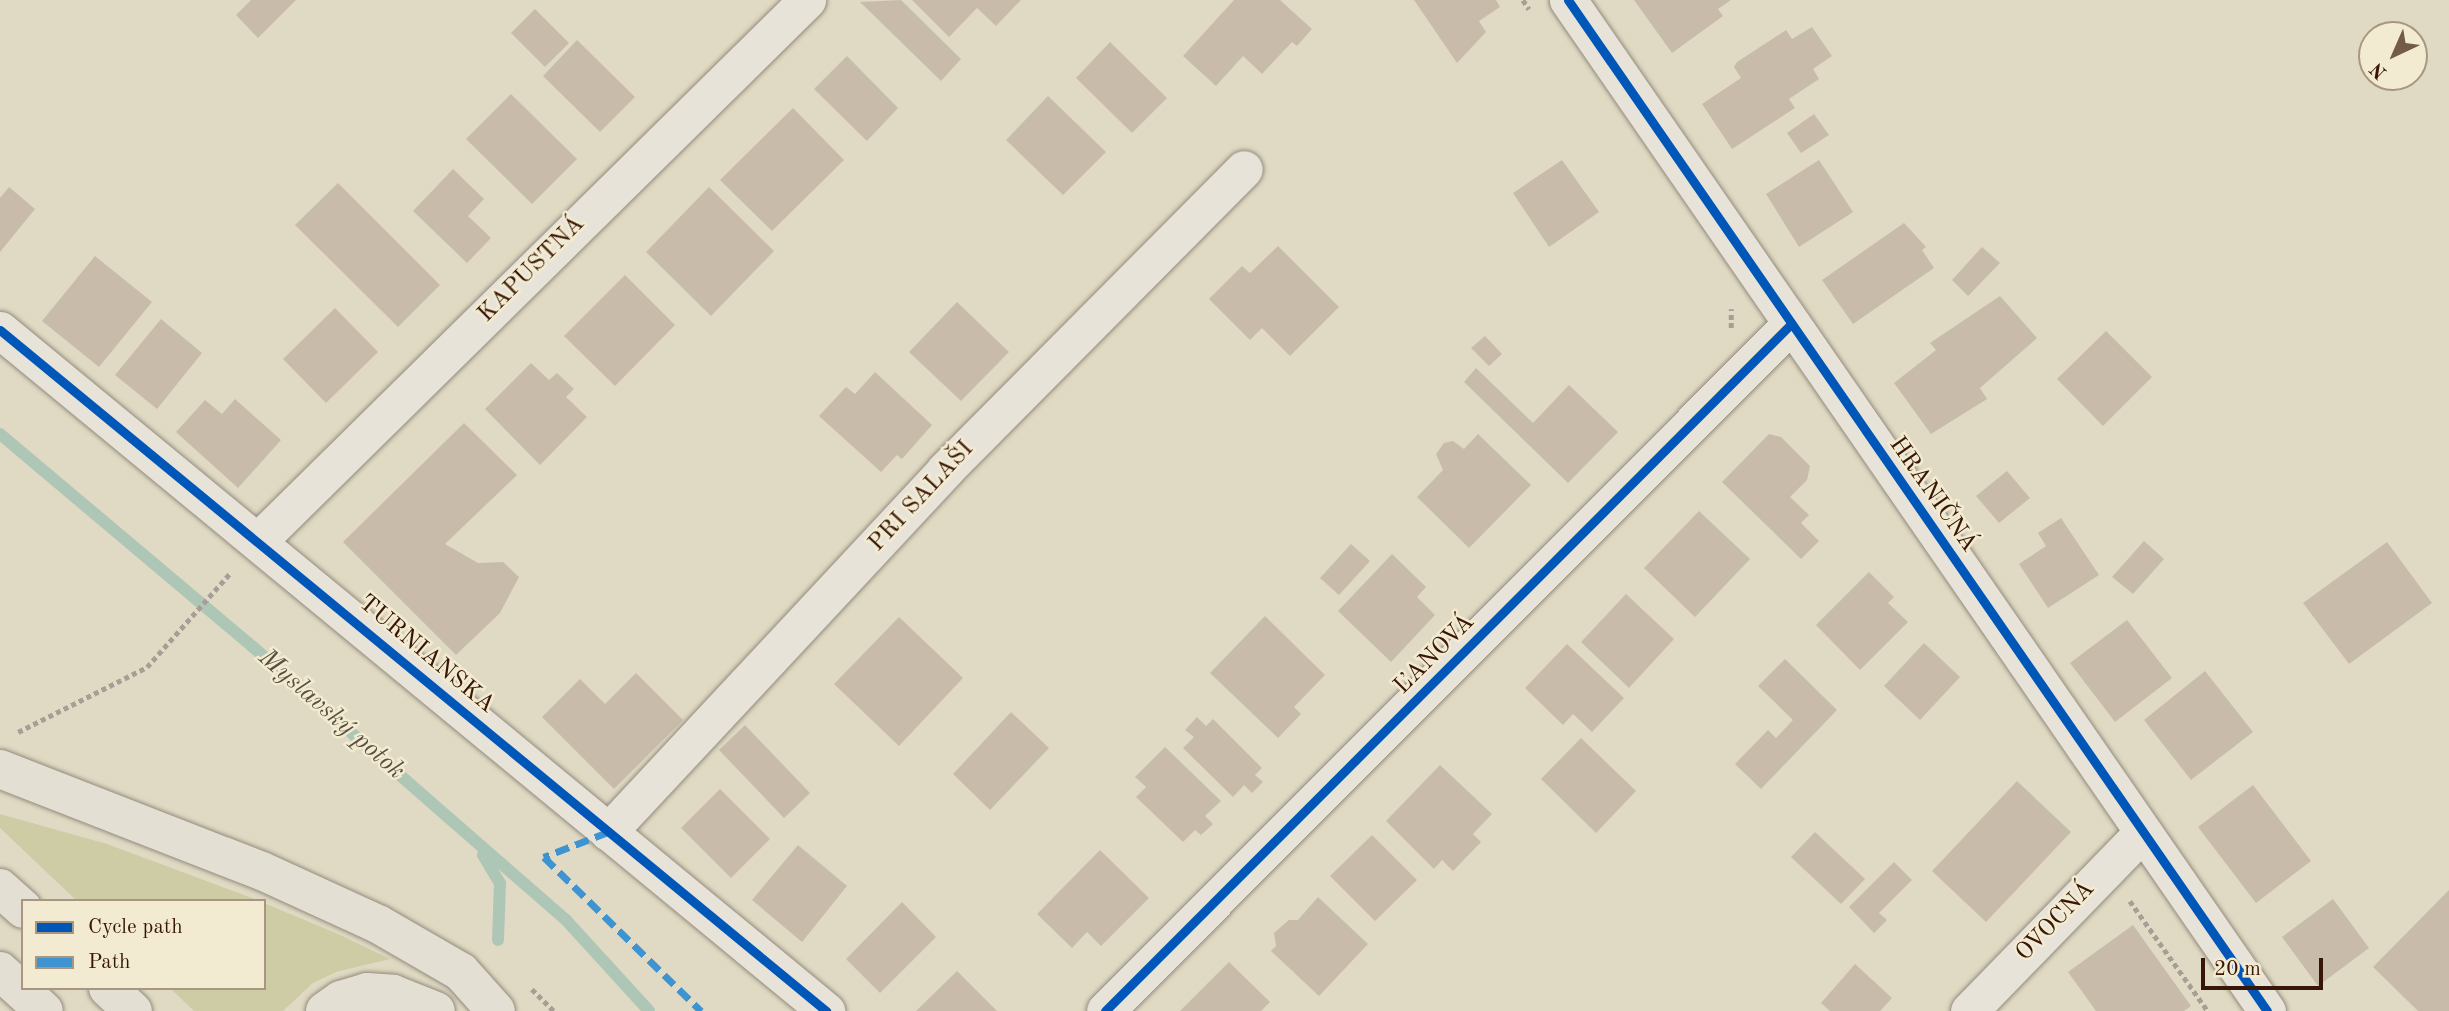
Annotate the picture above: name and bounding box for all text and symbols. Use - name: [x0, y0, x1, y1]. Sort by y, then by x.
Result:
- north arrow: [2358, 21, 2428, 91]
- text: N: [2368, 58, 2391, 82]
- street label: KAPUSTNÁ: [473, 211, 591, 329]
- street label: HRANIČNÁ: [1882, 432, 1982, 558]
- street label: PRI SALAŠI: [863, 436, 981, 558]
- street label: TURNIANSKA: [352, 590, 500, 720]
- street label: ĽANOVÁ: [1389, 609, 1481, 701]
- water label: Myslavský potok: [251, 643, 411, 787]
- street label: OVOCNÁ: [2011, 876, 2101, 968]
- legend: [21, 899, 266, 990]
- text: Cycle path: [88, 917, 183, 938]
- scale bar: [2204, 944, 2326, 988]
- text: Path: [88, 952, 131, 973]
- text: 20 m: [2214, 959, 2261, 980]

